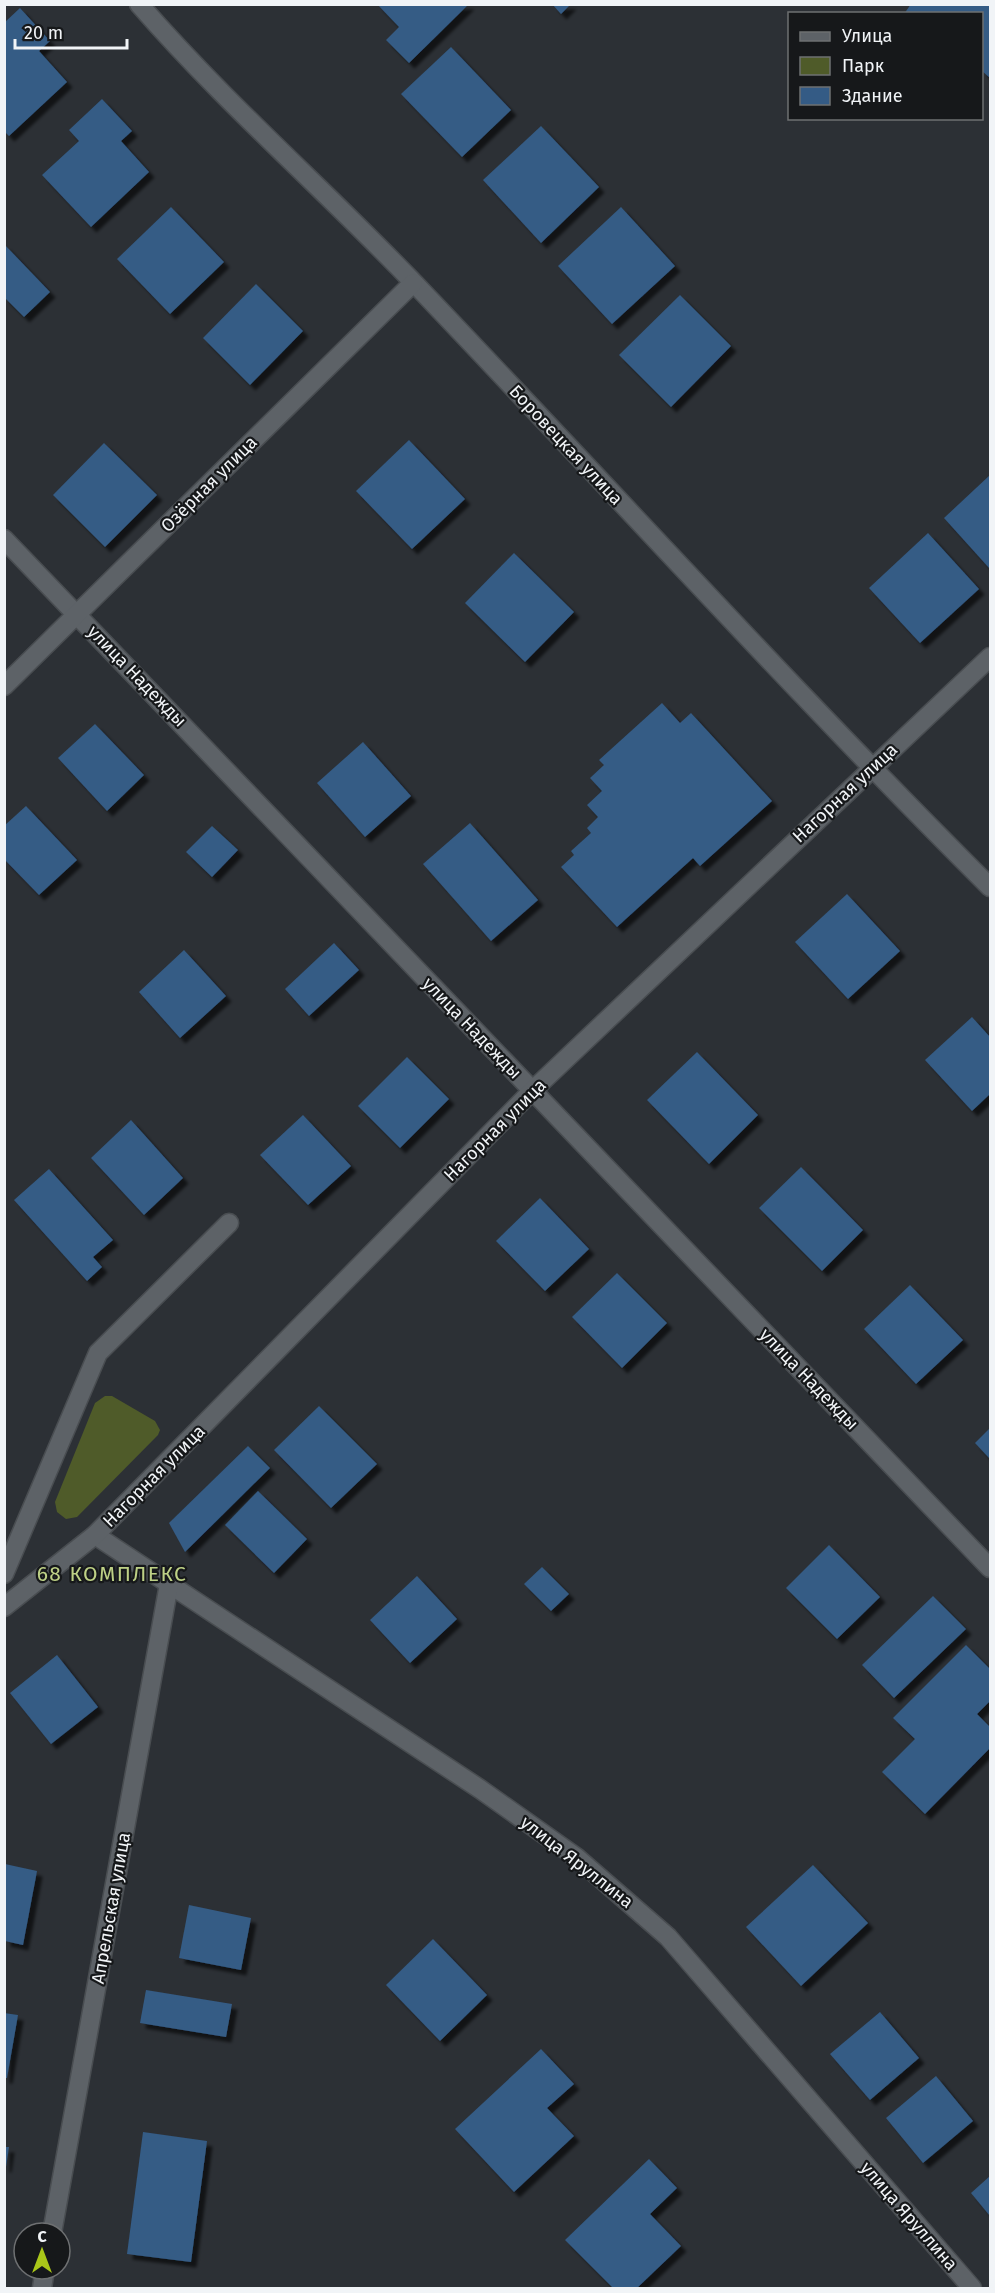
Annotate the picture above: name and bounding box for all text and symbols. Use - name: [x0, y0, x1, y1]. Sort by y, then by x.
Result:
- scale bar: [15, 12, 128, 50]
- legend: [788, 12, 983, 120]
- text: 20 m: [24, 22, 63, 44]
- text: Улица: [842, 25, 892, 47]
- text: Парк: [842, 55, 885, 77]
- text: Здание: [842, 85, 903, 107]
- street label: Боровецкая улица: [505, 380, 627, 510]
- street label: Озёрная улица: [156, 431, 262, 537]
- street label: улица Надежды: [83, 621, 191, 731]
- street label: Нагорная улица: [788, 739, 902, 847]
- street label: улица Надежды: [418, 973, 526, 1083]
- street label: Нагорная улица: [439, 1074, 551, 1186]
- street label: улица Надежды: [755, 1324, 863, 1434]
- street label: Нагорная улица: [98, 1420, 210, 1532]
- district label: 68 КОМПЛЕКС: [37, 1561, 187, 1587]
- street label: улица Яруллина: [516, 1811, 638, 1913]
- street label: Апрельская улица: [87, 1831, 135, 1985]
- street label: улица Яруллина: [856, 2157, 962, 2275]
- north arrow: [12, 2221, 72, 2281]
- text: С: [37, 2227, 47, 2246]

